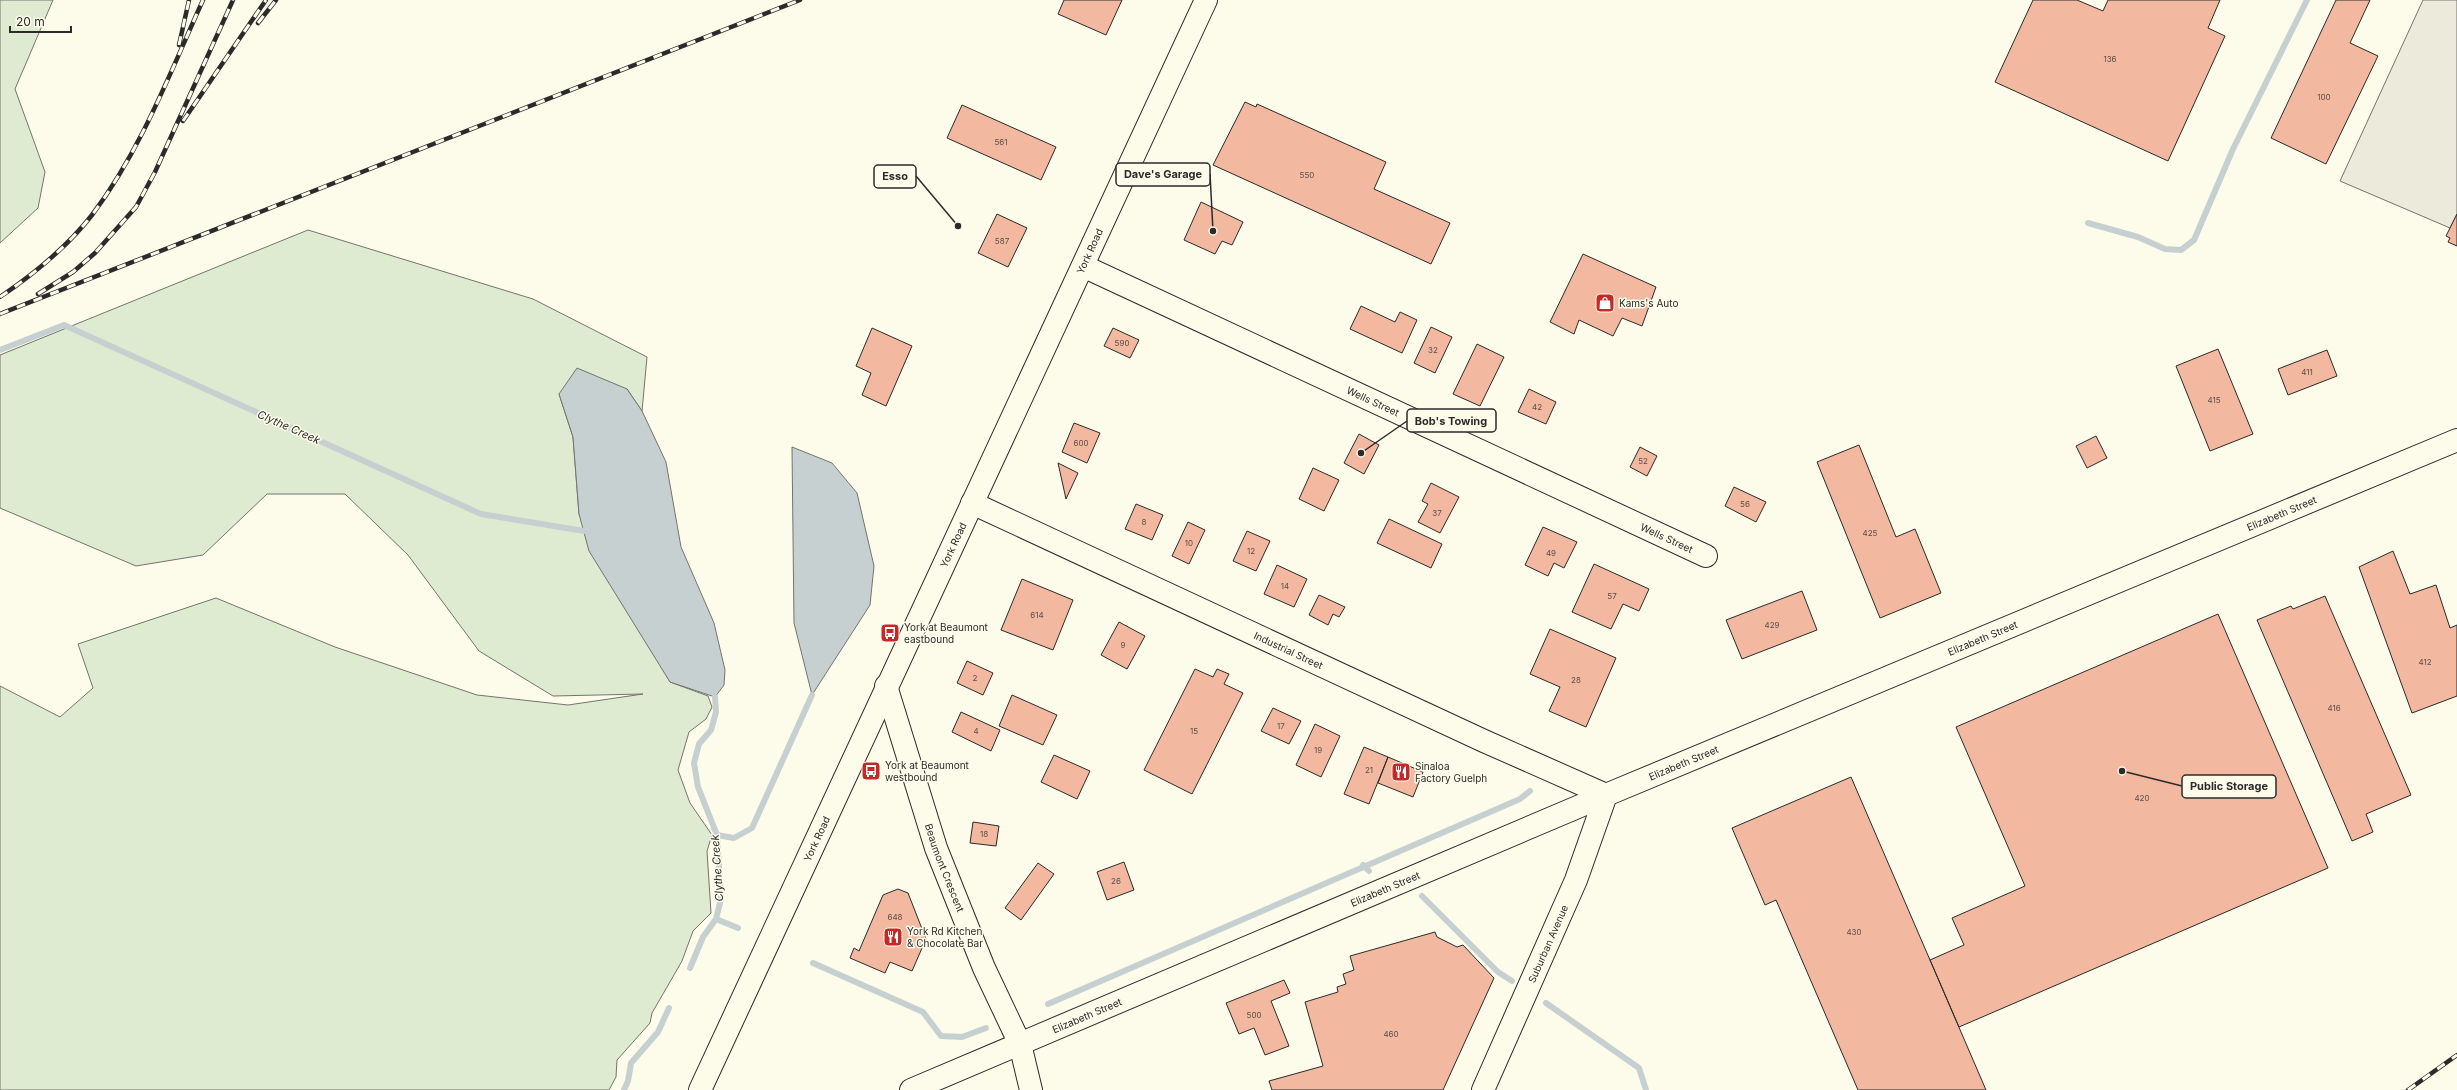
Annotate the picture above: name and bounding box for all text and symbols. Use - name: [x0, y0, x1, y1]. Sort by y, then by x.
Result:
- scale bar: [10, 8, 71, 34]
- text: 20 m: [16, 14, 45, 29]
- house number: 136: [2103, 54, 2117, 64]
- house number: 100: [2317, 92, 2331, 102]
- house number: 561: [994, 137, 1008, 147]
- callout: Dave's Garage: [1116, 163, 1210, 186]
- callout: Esso: [874, 165, 916, 188]
- text: Dave's Garage: [1124, 167, 1203, 181]
- text: Esso: [882, 169, 908, 183]
- house number: 550: [1300, 170, 1314, 180]
- street label: York Road: [1074, 227, 1105, 275]
- house number: 587: [995, 236, 1010, 246]
- shop icon: Kams's Auto: [1594, 292, 1616, 314]
- place label: Kams's Auto: [1619, 297, 1678, 309]
- house number: 590: [1115, 338, 1129, 348]
- house number: 32: [1428, 345, 1438, 355]
- house number: 411: [2301, 367, 2313, 377]
- street label: Wells Street: [1345, 384, 1402, 419]
- house number: 415: [2207, 395, 2221, 405]
- house number: 42: [1532, 402, 1542, 412]
- water label: Clythe Creek: [255, 407, 323, 447]
- callout: Bob's Towing: [1407, 409, 1496, 432]
- text: Bob's Towing: [1415, 414, 1487, 428]
- house number: 600: [1073, 438, 1089, 448]
- house number: 52: [1638, 456, 1648, 466]
- street label: Elizabeth Street: [2245, 493, 2319, 533]
- house number: 56: [1740, 499, 1750, 509]
- house number: 37: [1432, 508, 1442, 518]
- house number: 8: [1142, 517, 1147, 527]
- street label: York Road: [937, 520, 969, 569]
- street label: Wells Street: [1639, 520, 1696, 555]
- house number: 425: [1863, 528, 1878, 538]
- house number: 10: [1185, 538, 1193, 548]
- house number: 12: [1247, 546, 1255, 556]
- house number: 49: [1546, 548, 1556, 558]
- house number: 14: [1281, 581, 1289, 591]
- house number: 57: [1607, 591, 1617, 601]
- house number: 614: [1030, 610, 1044, 620]
- street label: Elizabeth Street: [1946, 618, 2020, 658]
- house number: 429: [1764, 620, 1780, 630]
- place label: York at Beaumont eastbound: [904, 621, 989, 645]
- bus stop icon: York at Beaumont eastbound: [879, 622, 901, 644]
- street label: Industrial Street: [1252, 629, 1326, 672]
- house number: 9: [1121, 640, 1126, 650]
- house number: 412: [2418, 657, 2432, 667]
- house number: 2: [973, 673, 978, 683]
- house number: 28: [1571, 675, 1581, 685]
- house number: 416: [2327, 703, 2341, 713]
- house number: 17: [1277, 721, 1285, 731]
- house number: 4: [973, 726, 979, 736]
- house number: 15: [1190, 726, 1198, 736]
- street label: Elizabeth Street: [1647, 743, 1721, 783]
- house number: 19: [1314, 745, 1322, 755]
- place label: York at Beaumont westbound: [885, 759, 970, 783]
- bus stop icon: York at Beaumont westbound: [860, 760, 882, 782]
- place label: Sinaloa Factory Guelph: [1415, 760, 1487, 784]
- restaurant icon: Sinaloa Factory Guelph: [1390, 761, 1412, 783]
- house number: 21: [1365, 765, 1373, 775]
- callout: Public Storage: [2182, 775, 2276, 798]
- text: Public Storage: [2190, 779, 2268, 793]
- house number: 420: [2134, 793, 2150, 803]
- street label: York Road: [801, 814, 832, 863]
- street label: Beaumont Crescent: [923, 822, 967, 914]
- house number: 18: [980, 829, 988, 839]
- water label: Clythe Creek: [708, 833, 726, 902]
- street label: Elizabeth Street: [1349, 868, 1422, 909]
- house number: 26: [1111, 876, 1121, 886]
- street label: Suburban Avenue: [1525, 903, 1570, 985]
- house number: 648: [887, 912, 903, 922]
- place label: York Rd Kitchen & Chocolate Bar: [907, 925, 983, 949]
- restaurant icon: York Rd Kitchen & Chocolate Bar: [882, 926, 904, 948]
- house number: 430: [1846, 927, 1862, 937]
- street label: Elizabeth Street: [1050, 995, 1124, 1035]
- house number: 500: [1247, 1010, 1261, 1020]
- house number: 460: [1383, 1029, 1399, 1039]

